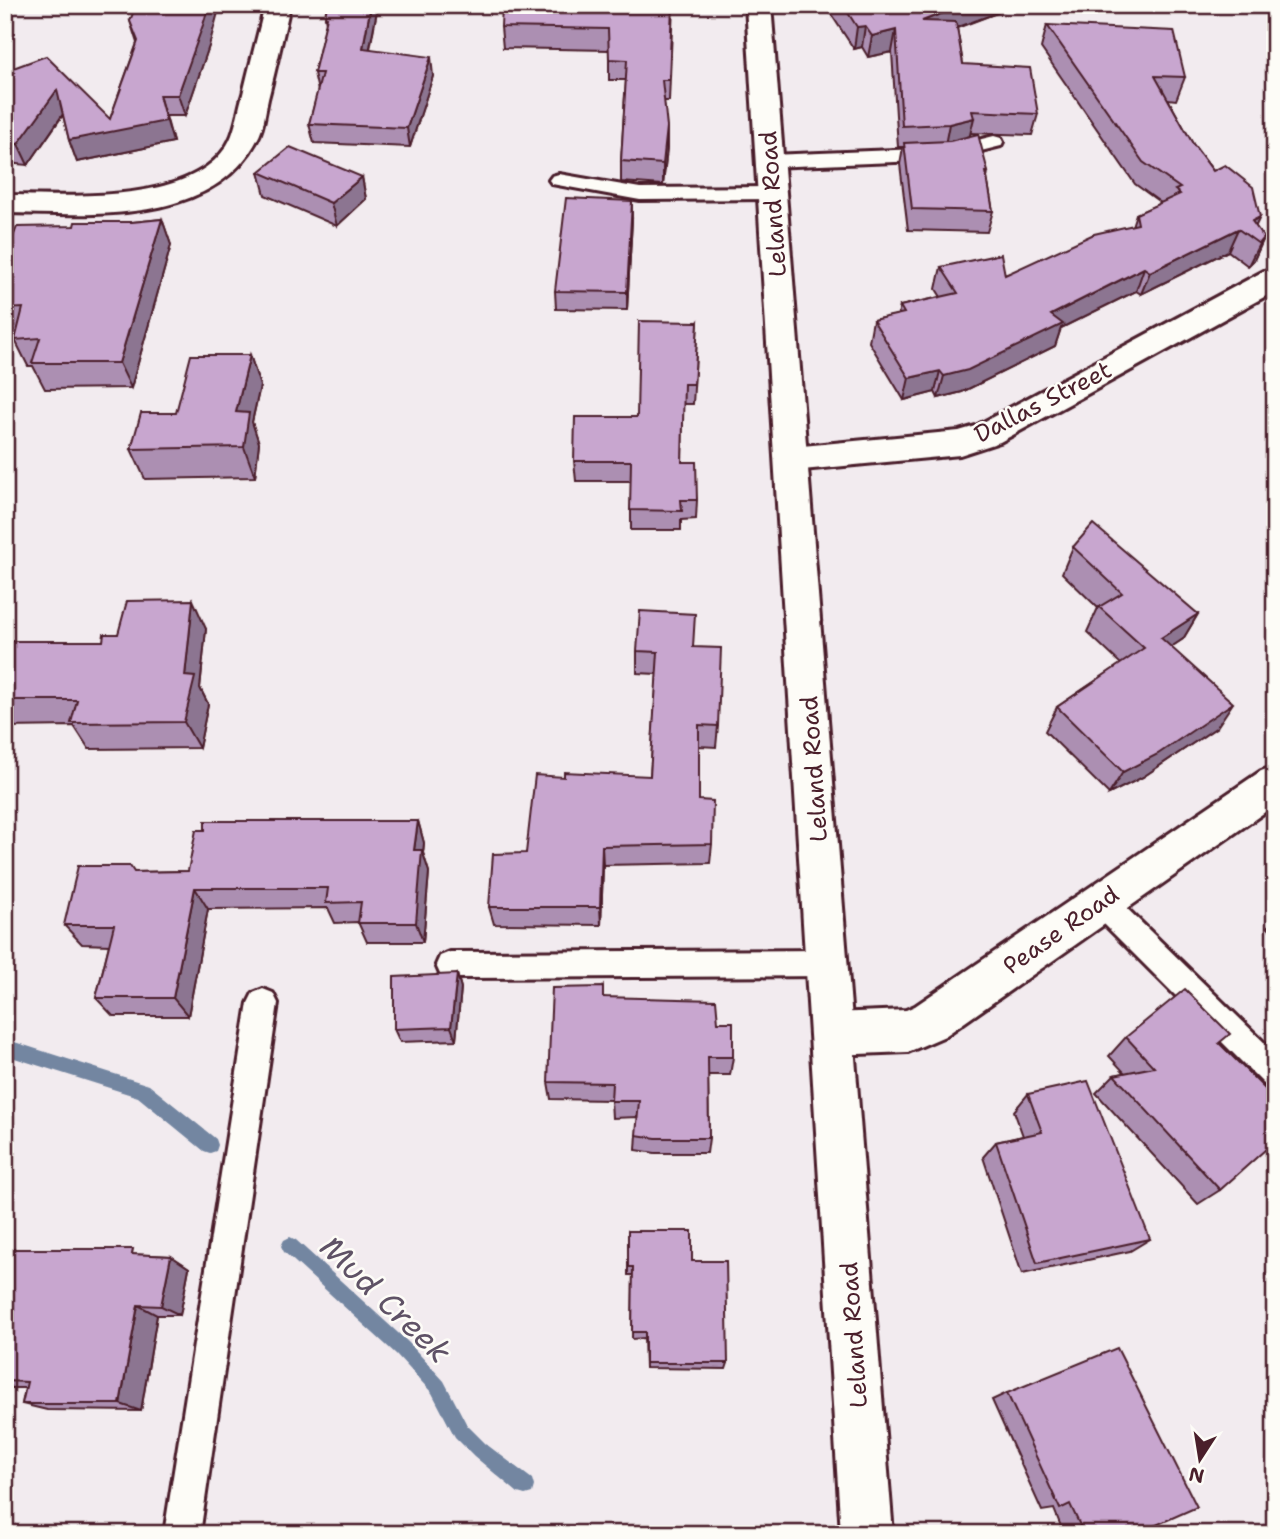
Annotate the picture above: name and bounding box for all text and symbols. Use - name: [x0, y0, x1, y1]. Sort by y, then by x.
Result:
- street label: Leland Road: [752, 130, 794, 278]
- street label: Dallas Street: [969, 354, 1117, 450]
- street label: Leland Road: [793, 695, 835, 843]
- street label: Pease Road: [997, 878, 1125, 982]
- water label: Mud Creek: [311, 1225, 461, 1373]
- street label: Leland Road: [833, 1261, 875, 1409]
- north arrow: [1164, 1424, 1234, 1494]
- text: N: [1187, 1461, 1207, 1489]

